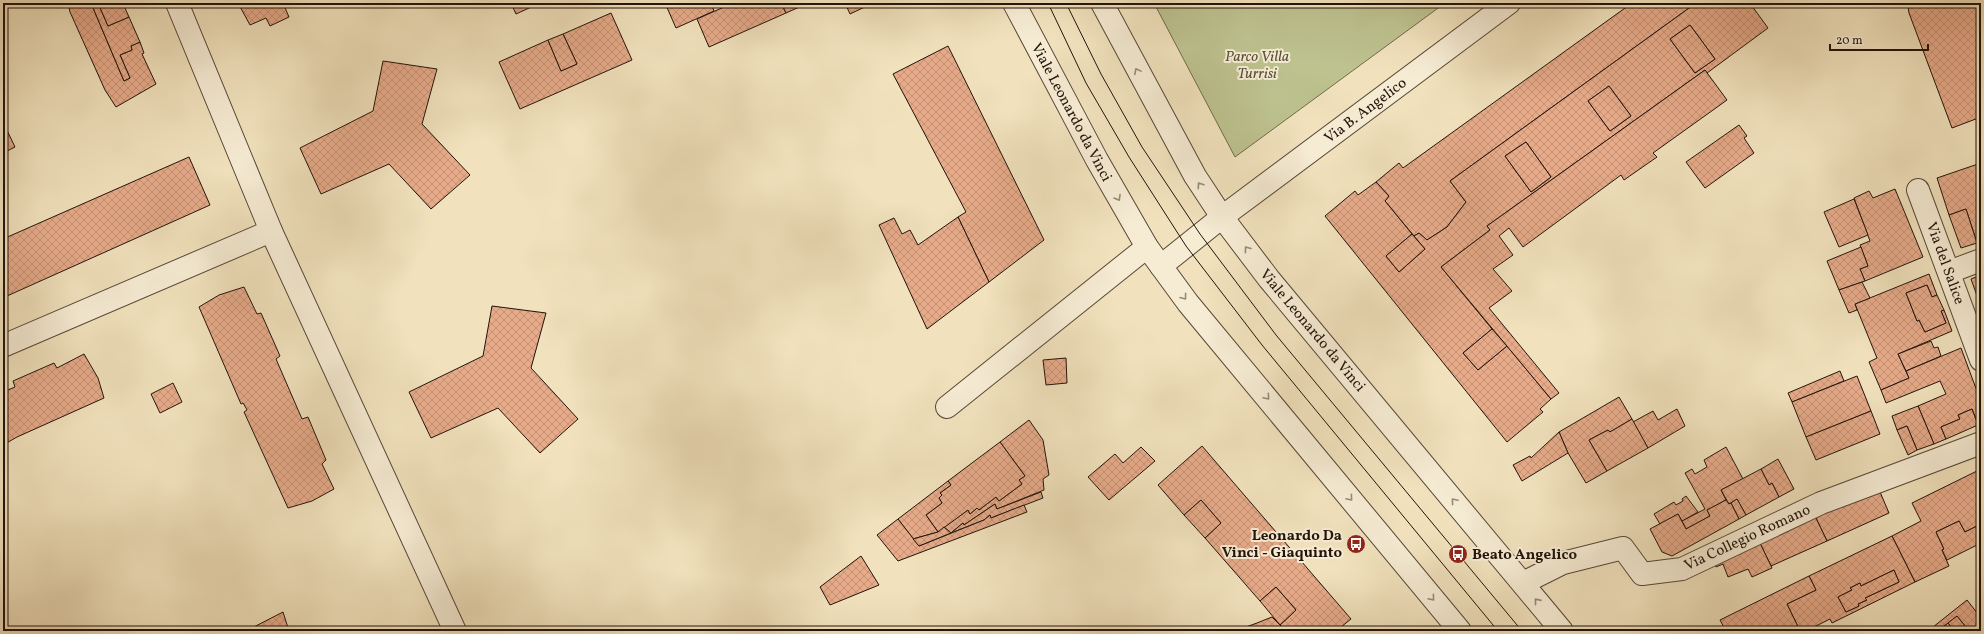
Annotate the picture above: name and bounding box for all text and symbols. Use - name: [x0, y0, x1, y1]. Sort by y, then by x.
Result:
- scale bar: [1830, 26, 1928, 52]
- text: 20 m: [1836, 33, 1863, 49]
- street label: Viale Leonardo da Vinci: [1025, 40, 1116, 186]
- park label: Parco Villa Turrisi: [1225, 47, 1289, 85]
- one-way arrow: [1135, 68, 1142, 75]
- street label: Via B. Angelico: [1320, 73, 1412, 149]
- one-way arrow: [1198, 182, 1205, 189]
- one-way arrow: [1114, 194, 1121, 201]
- street label: Via del Salice: [1920, 219, 1969, 308]
- one-way arrow: [1244, 247, 1251, 254]
- street label: Viale Leonardo da Vinci: [1254, 265, 1370, 397]
- one-way arrow: [1179, 293, 1187, 300]
- one-way arrow: [1262, 393, 1269, 400]
- one-way arrow: [1345, 493, 1352, 500]
- one-way arrow: [1451, 498, 1458, 505]
- street label: Via Collegio Romano: [1681, 500, 1814, 577]
- place label: Leonardo Da Vinci - Giaquinto: [1222, 526, 1342, 564]
- bus stop icon: Leonardo Da Vinci - Giaquinto: [1345, 533, 1367, 555]
- bus stop icon: Beato Angelico: [1447, 543, 1469, 565]
- place label: Beato Angelico: [1472, 545, 1577, 566]
- one-way arrow: [1428, 593, 1435, 600]
- one-way arrow: [1535, 598, 1542, 605]

